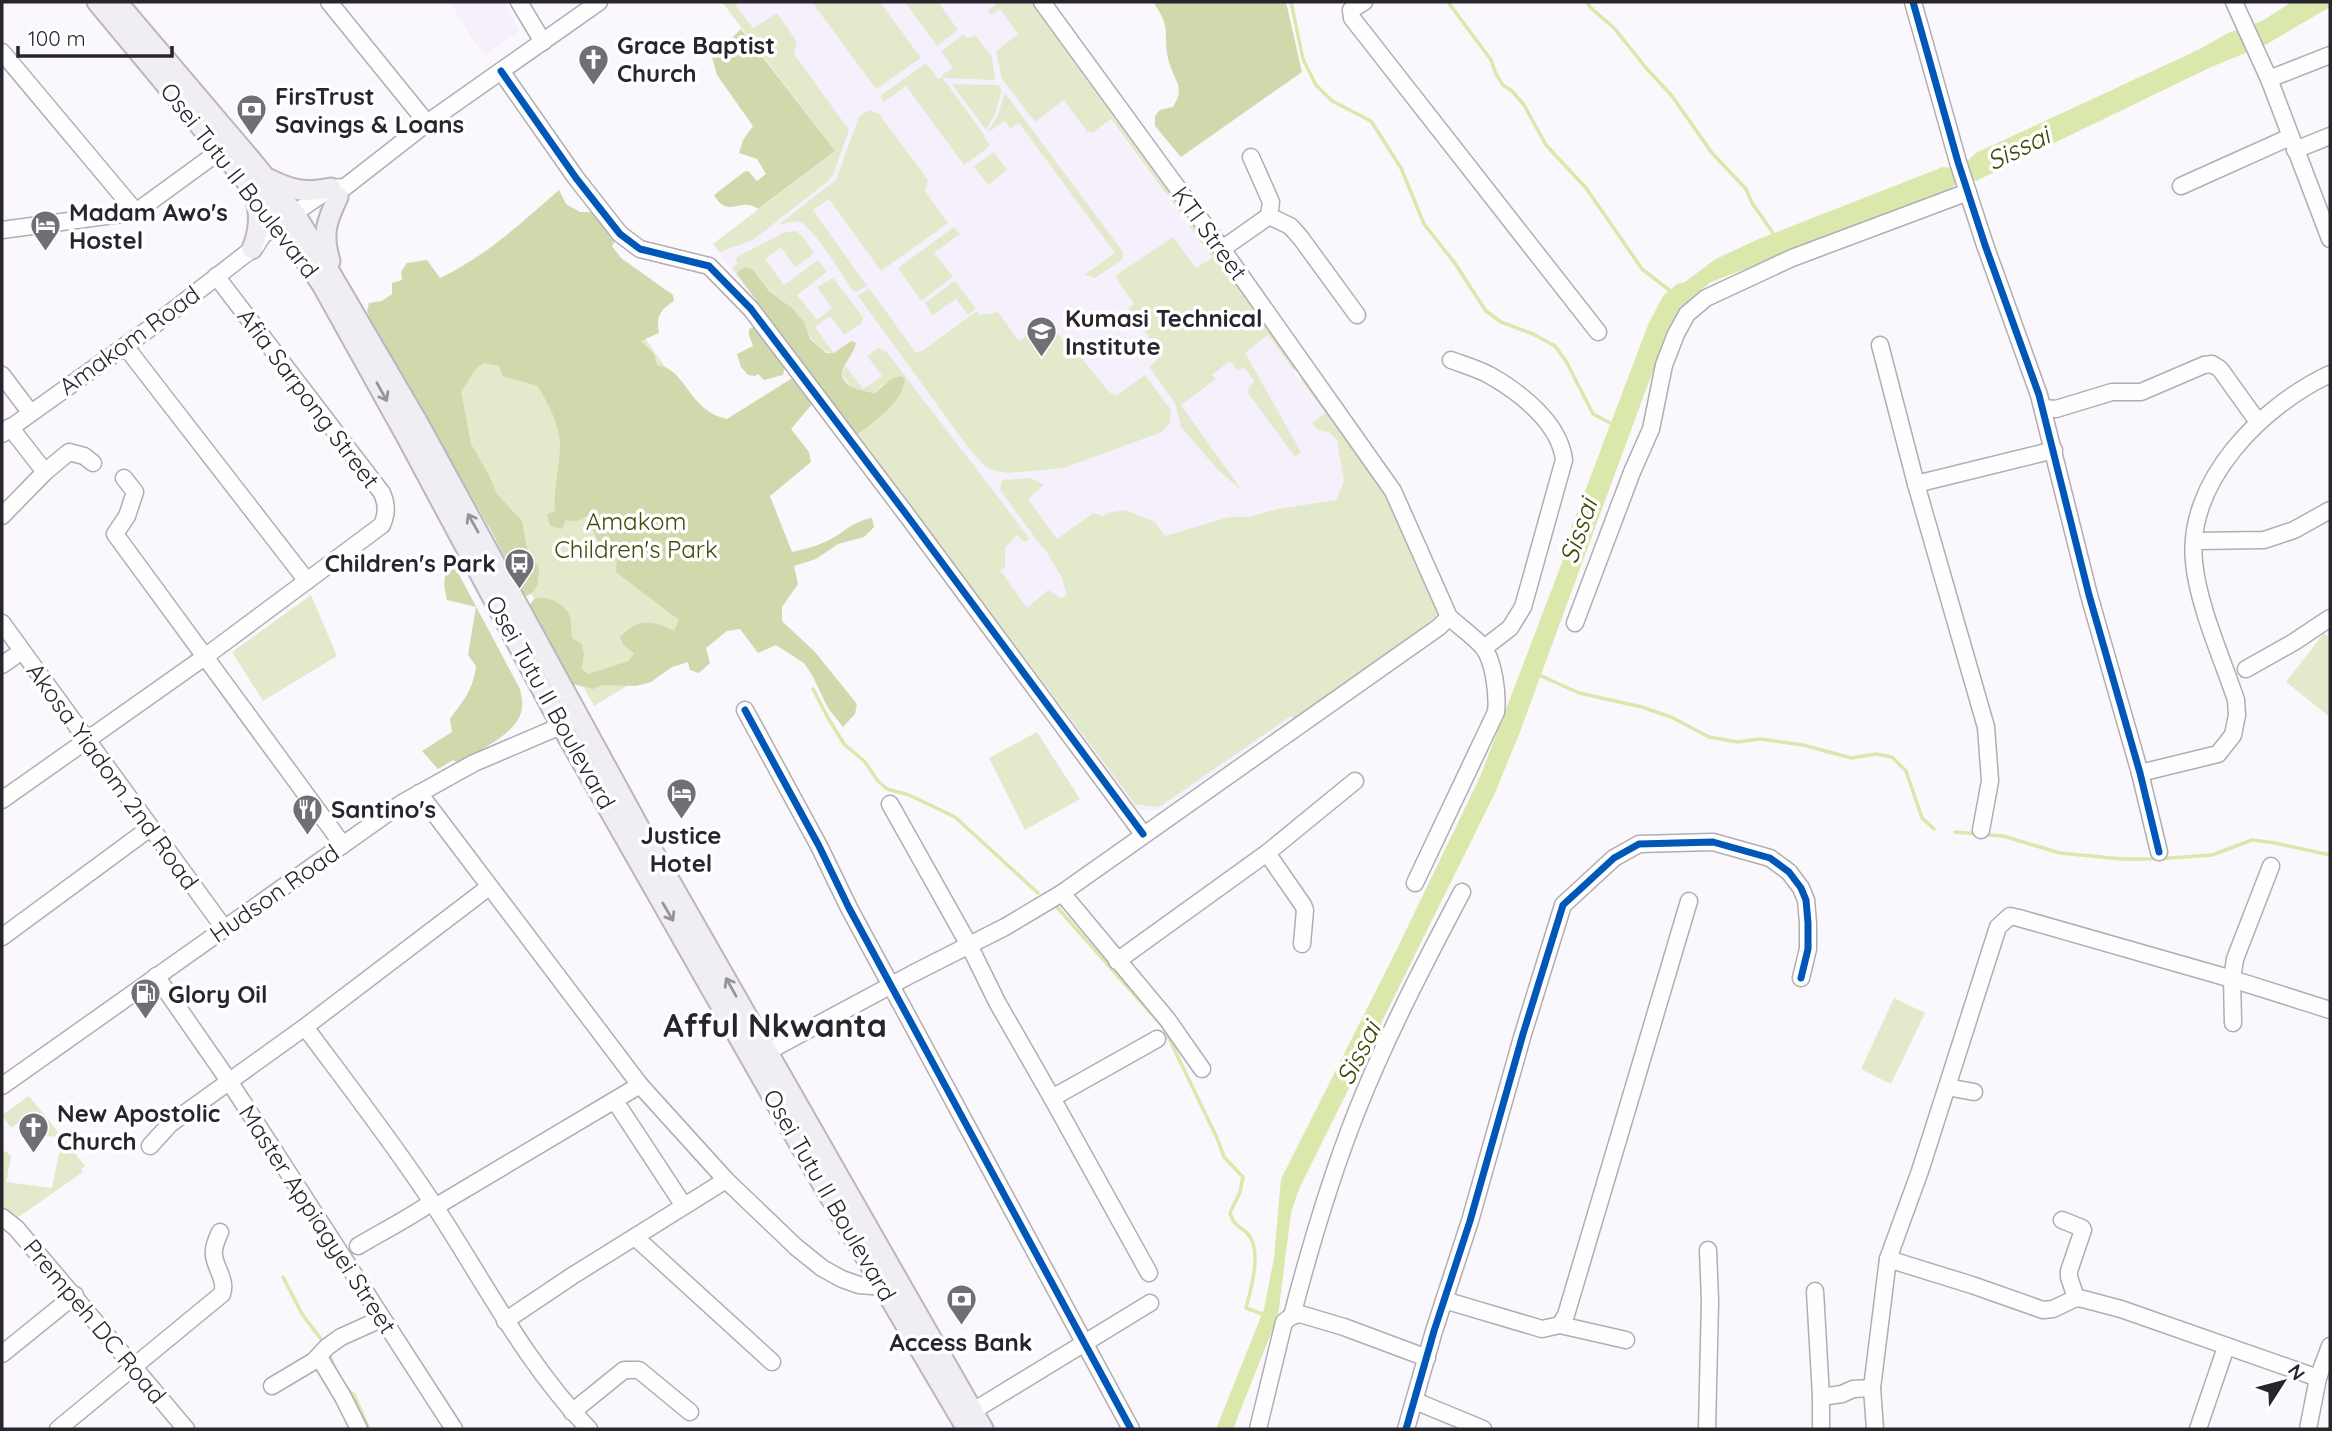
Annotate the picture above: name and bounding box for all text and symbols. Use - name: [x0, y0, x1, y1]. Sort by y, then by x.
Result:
- scale bar: [18, 14, 172, 58]
- text: 100 m: [28, 25, 86, 51]
- place label: Grace Baptist Church: [617, 30, 775, 88]
- church icon: Grace Baptist Church: [577, 42, 611, 86]
- street label: Osei Tutu II Boulevard: [154, 76, 326, 284]
- place label: FirsTrust Savings & Loans: [275, 81, 464, 139]
- bank icon: FirsTrust Savings & Loans: [235, 93, 269, 137]
- water label: Sissai: [1981, 117, 2058, 177]
- street label: KTI Street: [1166, 180, 1254, 286]
- place label: Madam Awo's Hostel: [69, 197, 228, 255]
- hotel icon: Madam Awo's Hostel: [29, 209, 63, 253]
- street label: Amakom Road: [53, 279, 205, 401]
- street label: Afia Sarpong Street: [232, 302, 386, 494]
- place label: Kumasi Technical Institute: [1065, 303, 1263, 361]
- school or university icon: Kumasi Technical Institute: [1025, 315, 1059, 359]
- one-way arrow: [375, 381, 389, 401]
- water label: Sissai: [1552, 491, 1605, 568]
- park label: Amakom Children's Park: [554, 506, 718, 564]
- one-way arrow: [466, 513, 479, 534]
- bus stop icon: Children's Park: [502, 546, 536, 590]
- place label: Children's Park: [325, 548, 496, 578]
- street label: Osei Tutu II Boulevard: [480, 590, 622, 814]
- street label: Akosa Yiadom 2nd Road: [21, 657, 205, 895]
- hotel icon: Justice Hotel: [664, 776, 698, 820]
- restaurant icon: Santino's: [291, 792, 325, 836]
- place label: Santino's: [331, 794, 436, 824]
- place label: Justice Hotel: [640, 820, 722, 878]
- street label: Hudson Road: [203, 837, 345, 949]
- one-way arrow: [661, 901, 675, 921]
- fuel station icon: Glory Oil: [128, 977, 162, 1021]
- one-way arrow: [724, 977, 737, 998]
- place label: Glory Oil: [168, 979, 268, 1009]
- district label: Afful Nkwanta: [663, 1005, 887, 1045]
- water label: Sissai: [1328, 1013, 1389, 1090]
- street label: Osei Tutu II Boulevard: [757, 1084, 903, 1306]
- place label: New Apostolic Church: [57, 1098, 220, 1156]
- street label: Master Appiagyei Street: [233, 1099, 403, 1339]
- church icon: New Apostolic Church: [17, 1110, 51, 1154]
- street label: Prempeh DC Road: [17, 1233, 173, 1409]
- bank icon: Access Bank: [944, 1283, 978, 1327]
- place label: Access Bank: [889, 1327, 1033, 1357]
- north arrow: [2248, 1347, 2318, 1417]
- text: N: [2283, 1359, 2311, 1385]

